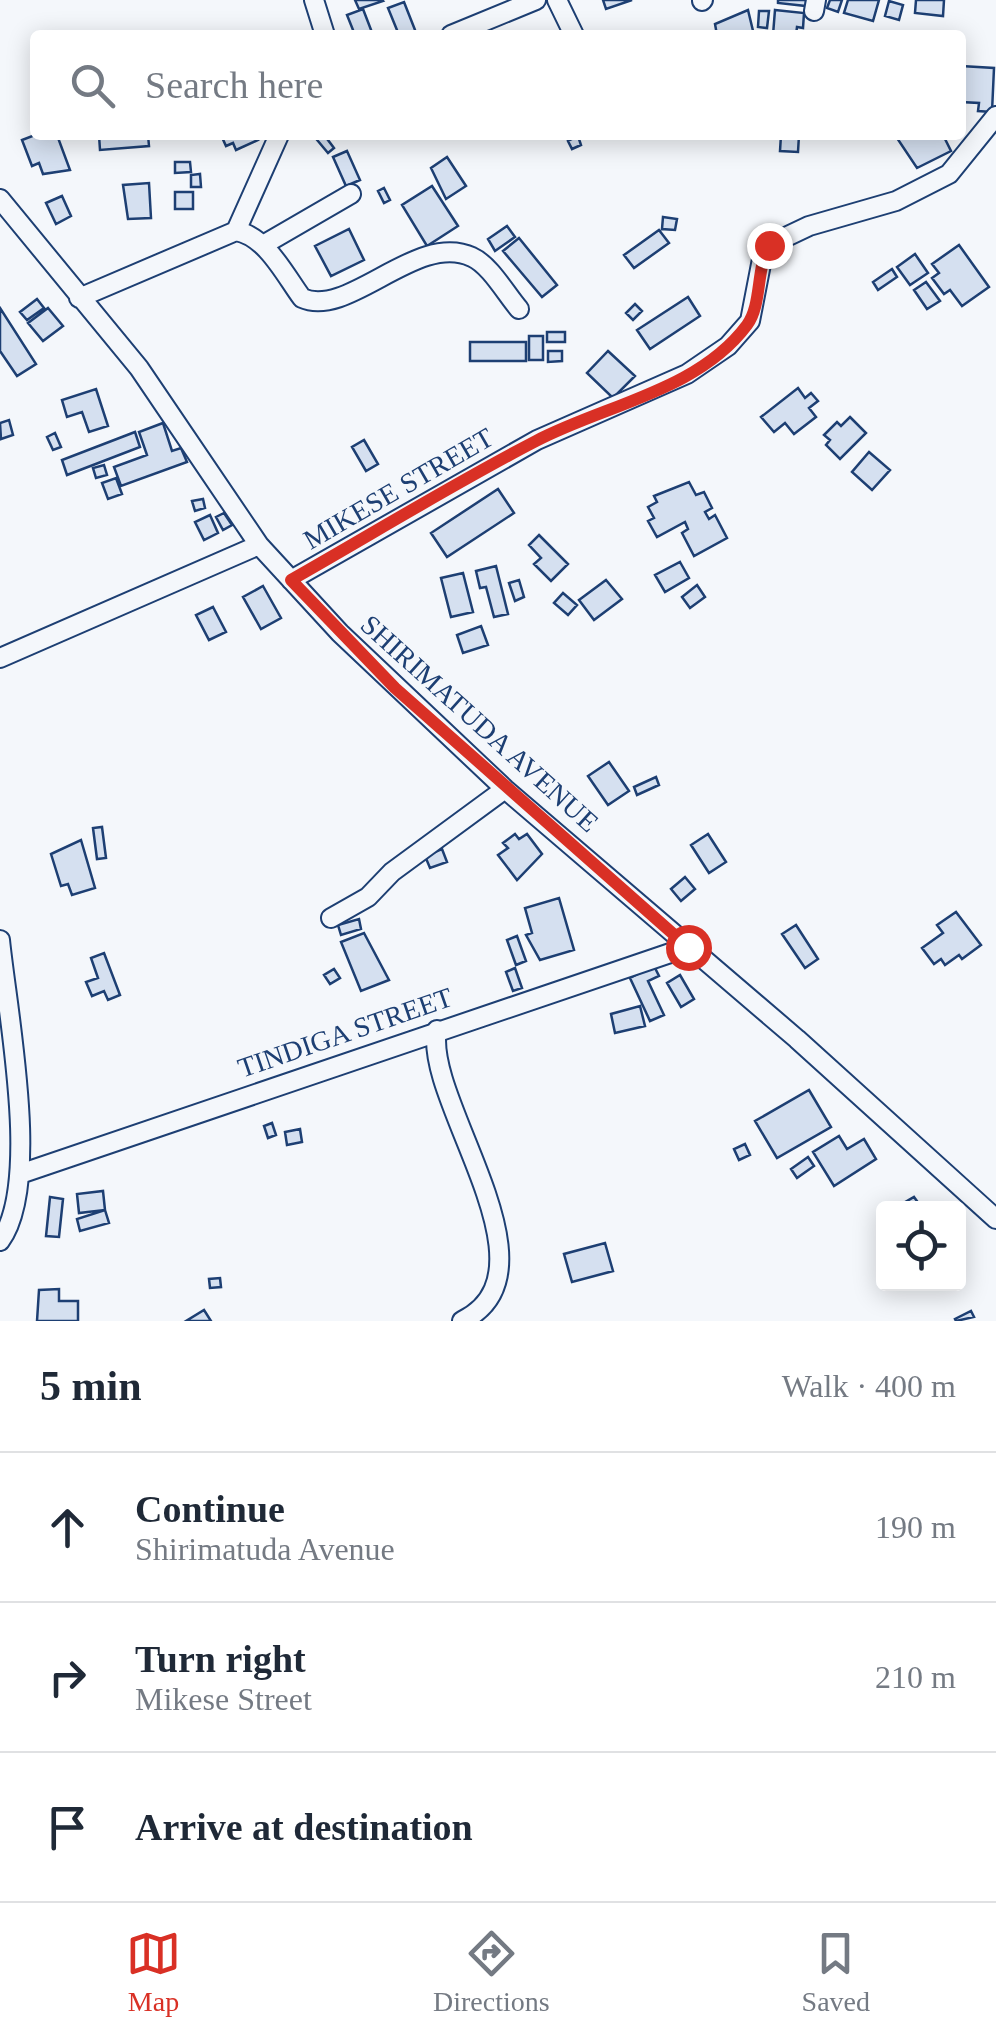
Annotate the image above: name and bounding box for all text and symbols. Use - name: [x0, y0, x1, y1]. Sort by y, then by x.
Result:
- search box: [30, 30, 966, 140]
- icon: search: [65, 58, 120, 113]
- text: Search here: [145, 64, 323, 106]
- route end: [747, 223, 793, 269]
- street label: MIKESE STREET: [298, 422, 499, 555]
- street label: SHIRIMATUDA AVENUE: [355, 609, 605, 838]
- route start: [666, 925, 712, 971]
- street label: TINDIGA STREET: [234, 981, 456, 1084]
- map controls: [876, 1201, 966, 1291]
- button: locate: [876, 1201, 966, 1291]
- text: 5 min: [40, 1363, 142, 1409]
- text: Walk · 400 m: [782, 1368, 956, 1404]
- text: Continue: [135, 1488, 285, 1530]
- icon: ahead: [40, 1500, 95, 1555]
- text: 190 m: [875, 1509, 956, 1545]
- text: Shirimatuda Avenue: [135, 1531, 395, 1567]
- text: Turn right: [135, 1638, 306, 1680]
- icon: right: [40, 1650, 95, 1705]
- text: 210 m: [875, 1659, 956, 1695]
- text: Mikese Street: [135, 1681, 312, 1717]
- icon: arrive: [40, 1800, 95, 1855]
- text: Arrive at destination: [135, 1806, 473, 1848]
- tab: Map: [126, 1926, 181, 2018]
- tab: Directions: [433, 1926, 550, 2018]
- tab: Saved: [802, 1926, 870, 2018]

